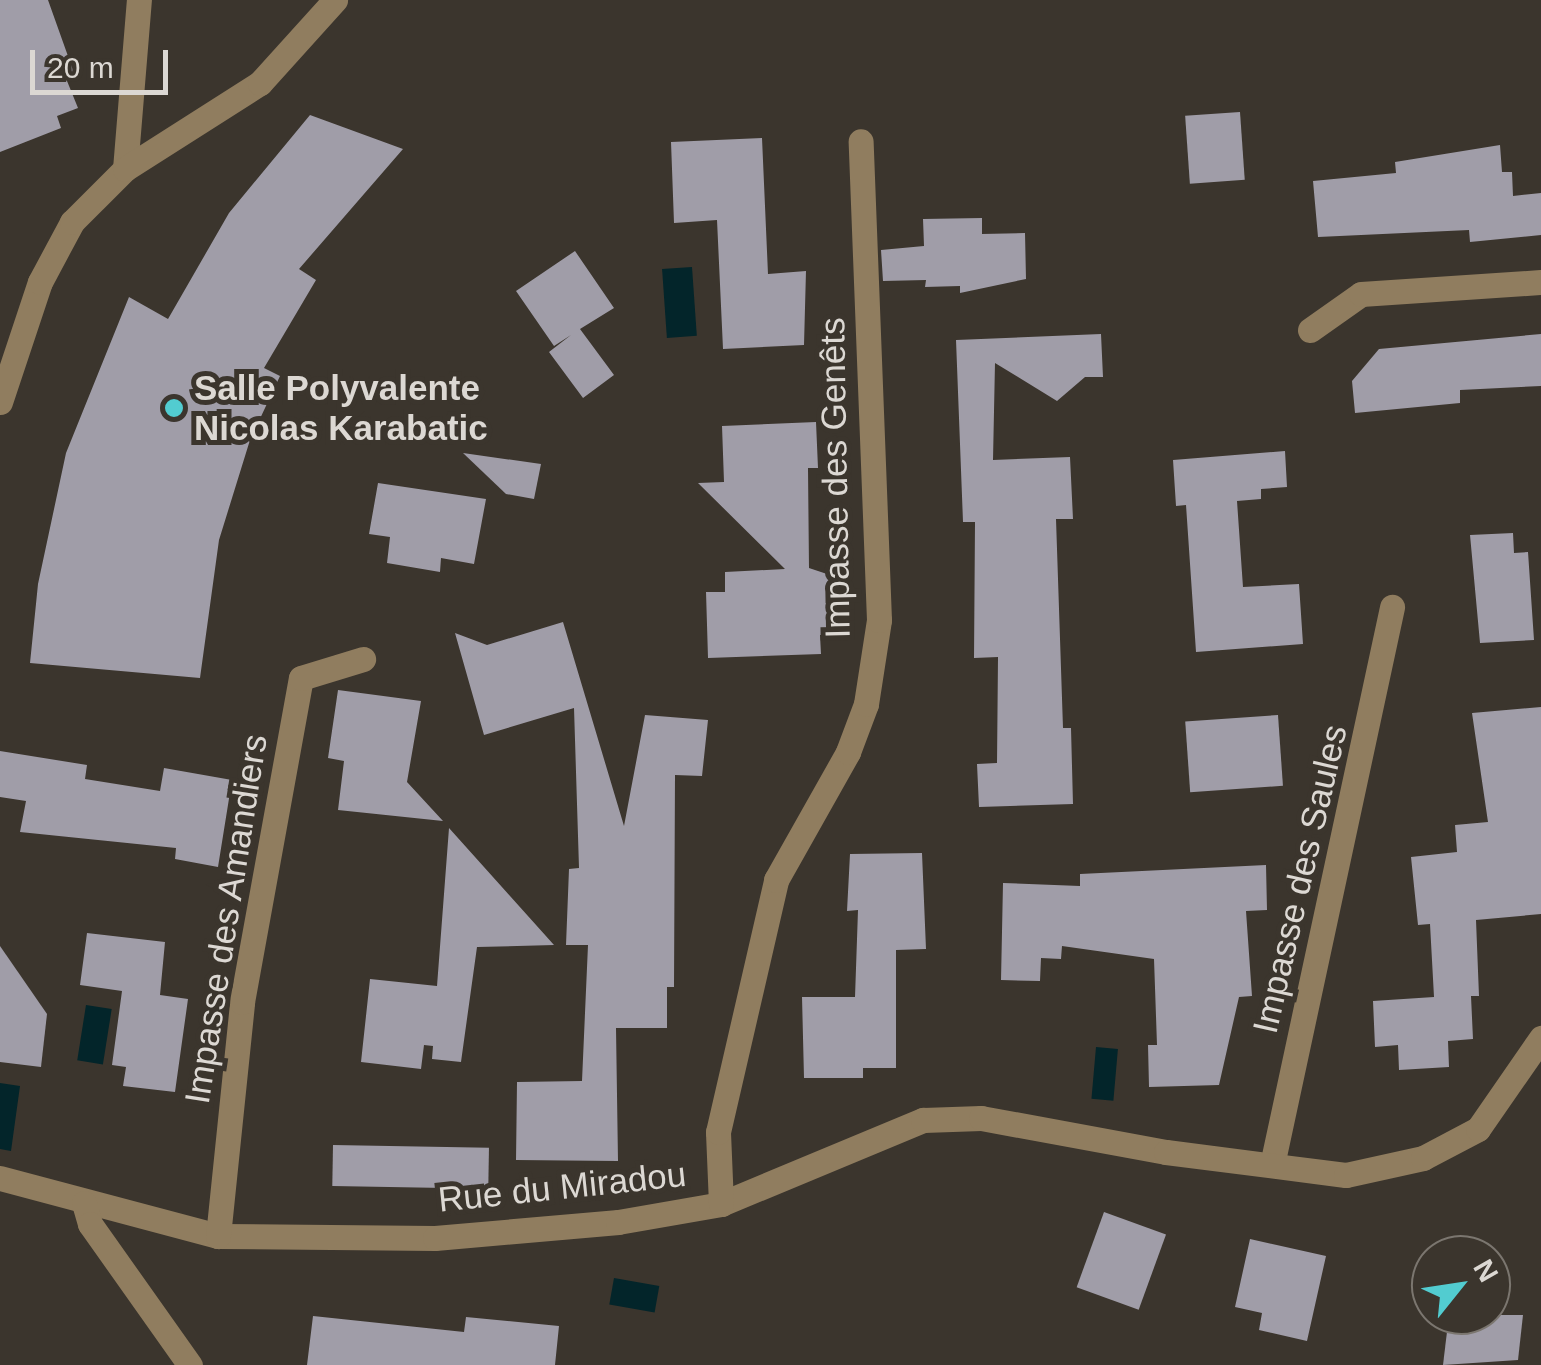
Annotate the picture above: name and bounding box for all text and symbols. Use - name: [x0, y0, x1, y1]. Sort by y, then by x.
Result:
- scale bar: [35, 30, 172, 92]
- text: 20 m: [47, 51, 114, 84]
- street label: Impasse des Genêts: [811, 317, 859, 639]
- place label: Salle Polyvalente Nicolas Karabatic: [194, 367, 488, 449]
- marker: Salle Polyvalente Nicolas Karabatic: [163, 397, 185, 419]
- street label: Impasse des Saules: [1244, 721, 1356, 1037]
- street label: Impasse des Amandiers: [176, 730, 276, 1108]
- street label: Rue du Miradou: [436, 1153, 688, 1221]
- north arrow: [1411, 1235, 1511, 1335]
- text: N: [1467, 1254, 1504, 1287]

